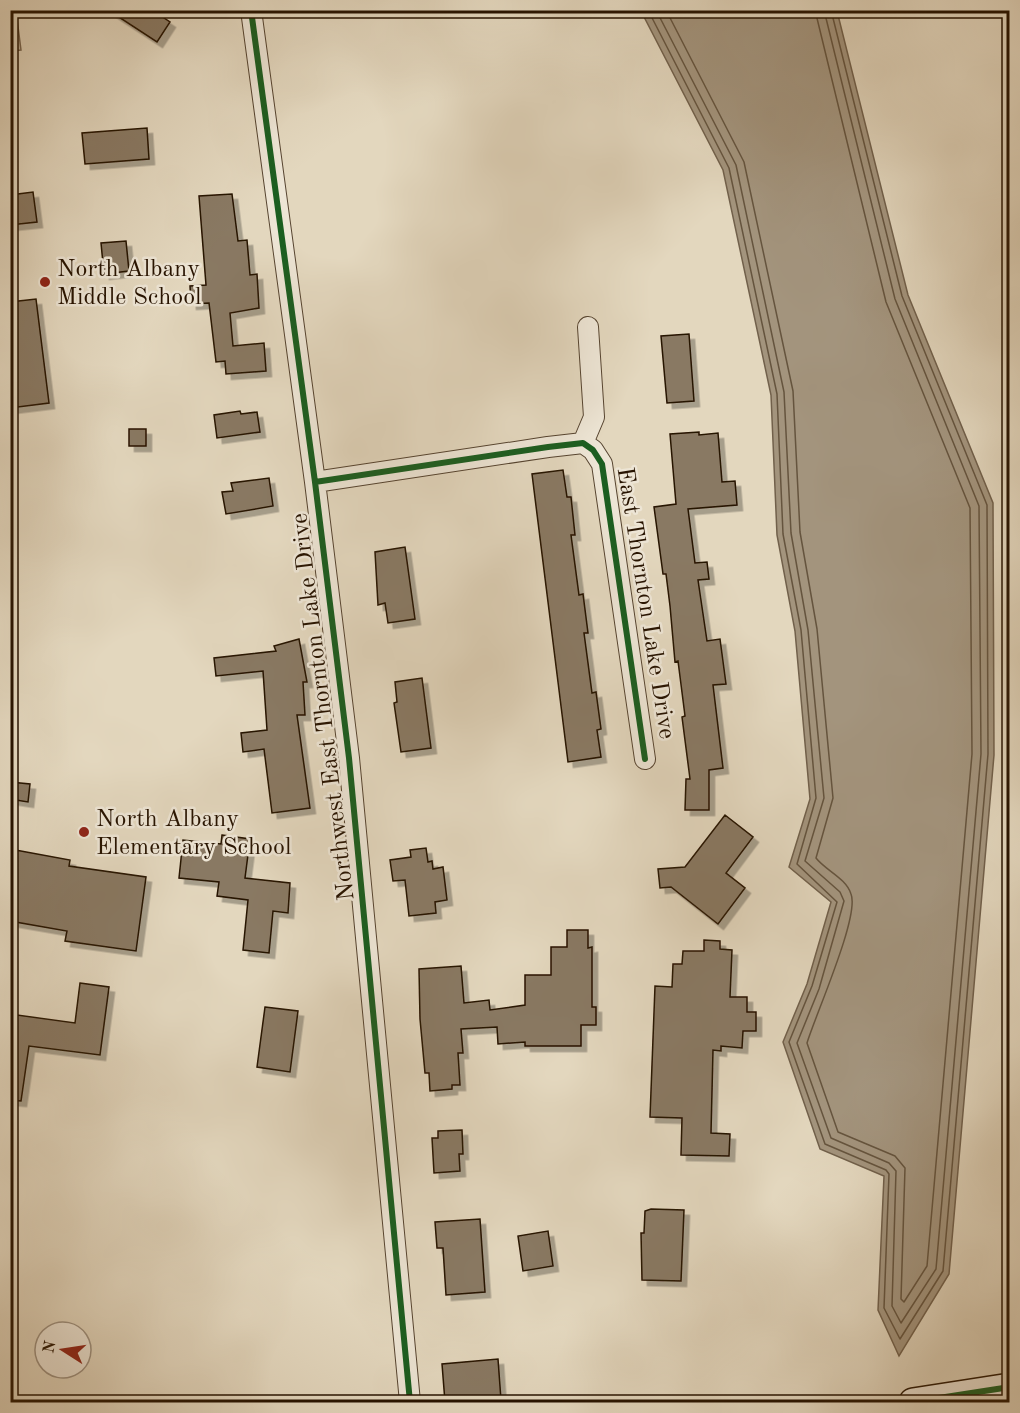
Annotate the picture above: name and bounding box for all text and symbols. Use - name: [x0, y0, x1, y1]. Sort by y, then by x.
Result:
- place label: North Albany Middle School: [57, 258, 202, 310]
- marker: North Albany Middle School: [38, 275, 52, 289]
- street label: East Thornton Lake Drive: [612, 466, 678, 741]
- street label: Northwest East Thornton Lake Drive: [288, 512, 360, 902]
- place label: North Albany Elementary School: [96, 808, 291, 860]
- marker: North Albany Elementary School: [77, 825, 91, 839]
- north arrow: [33, 1320, 93, 1380]
- text: N: [41, 1339, 60, 1355]

